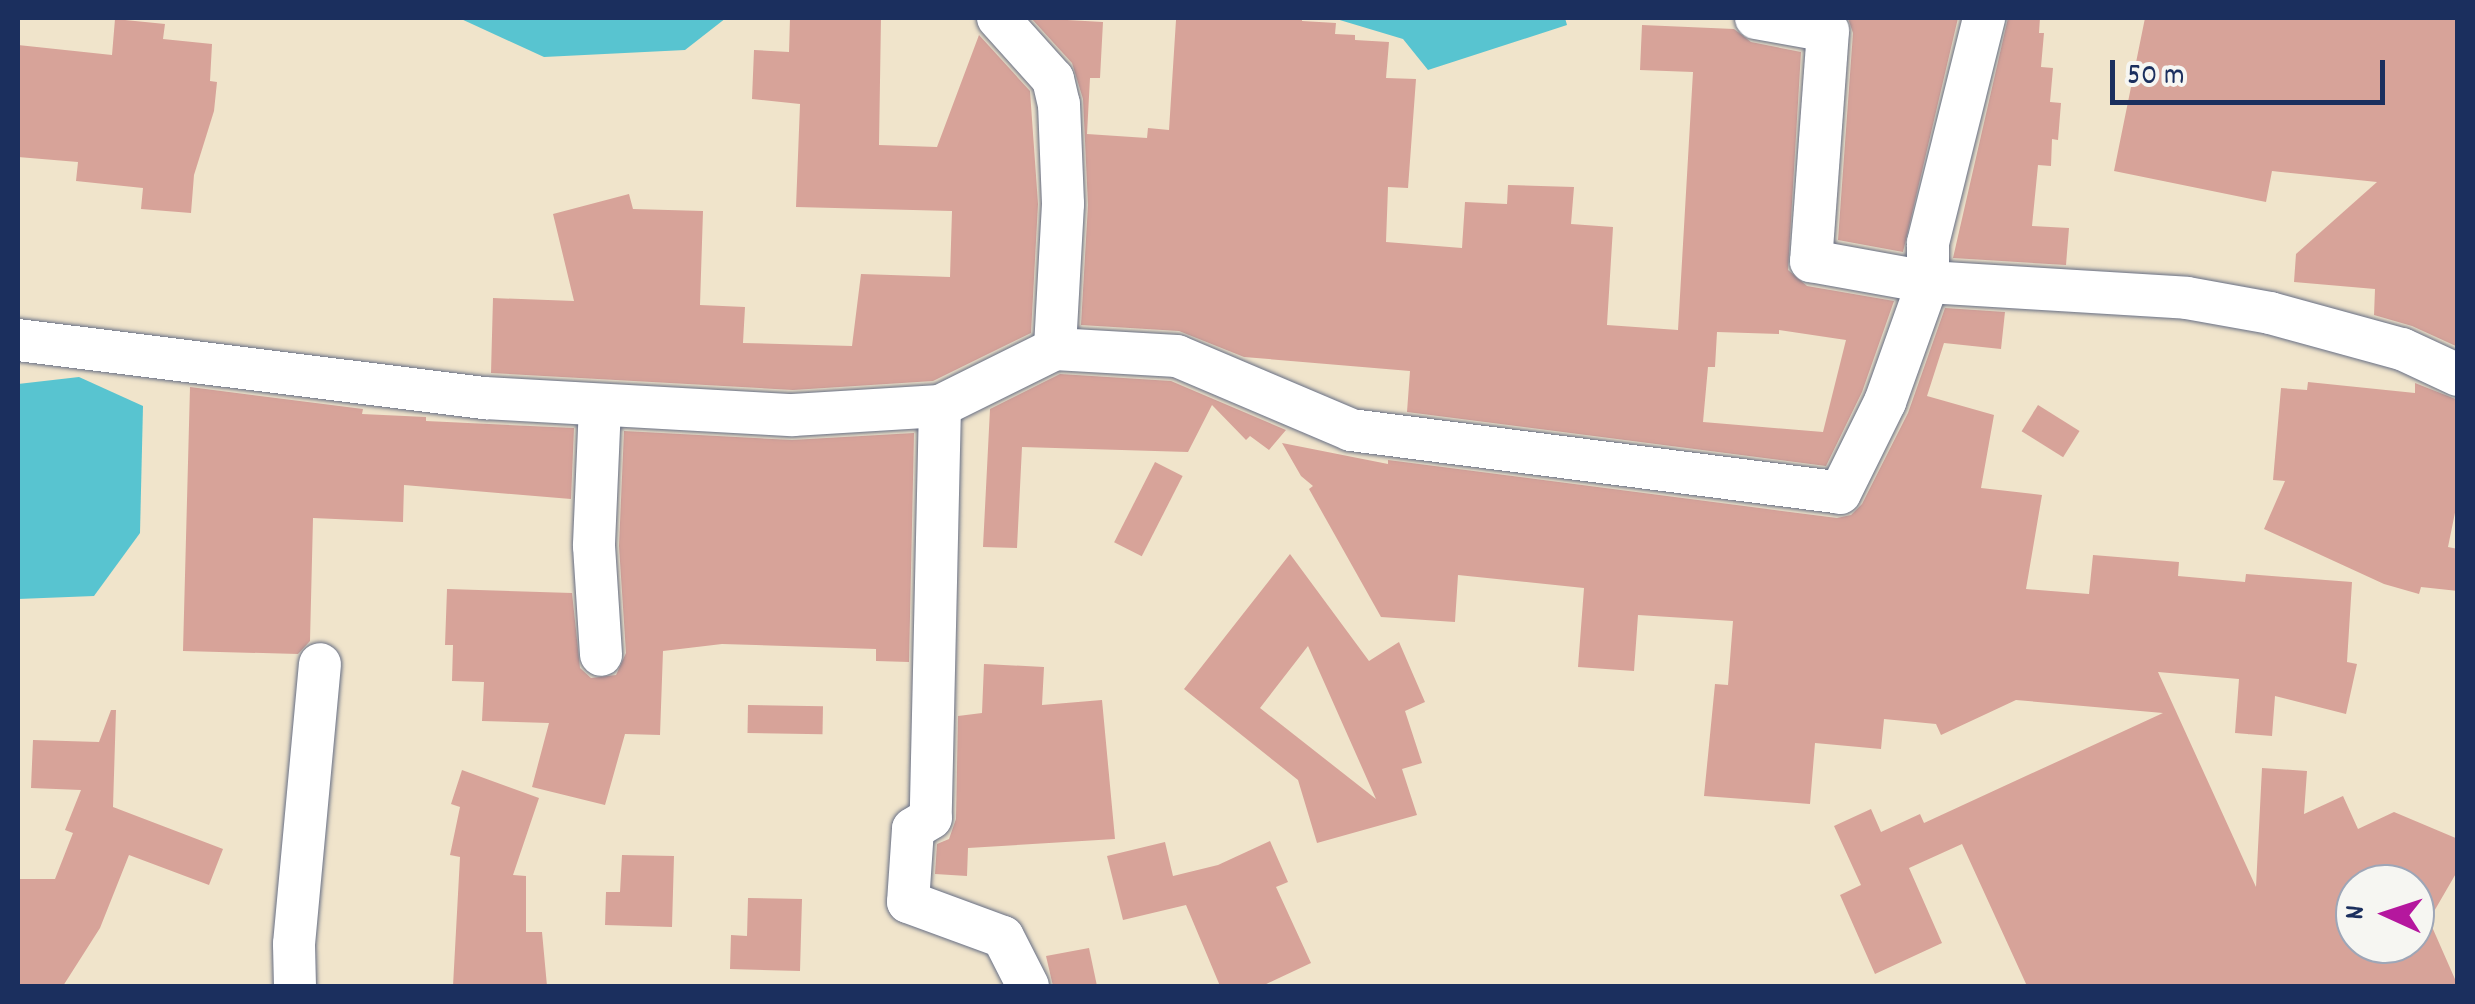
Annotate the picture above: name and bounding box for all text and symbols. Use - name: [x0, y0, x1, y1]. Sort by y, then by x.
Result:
- scale bar: [2115, 40, 2390, 102]
- text: 50 m: [2127, 56, 2185, 99]
- north arrow: [2335, 864, 2435, 964]
- text: N: [2337, 905, 2377, 920]

